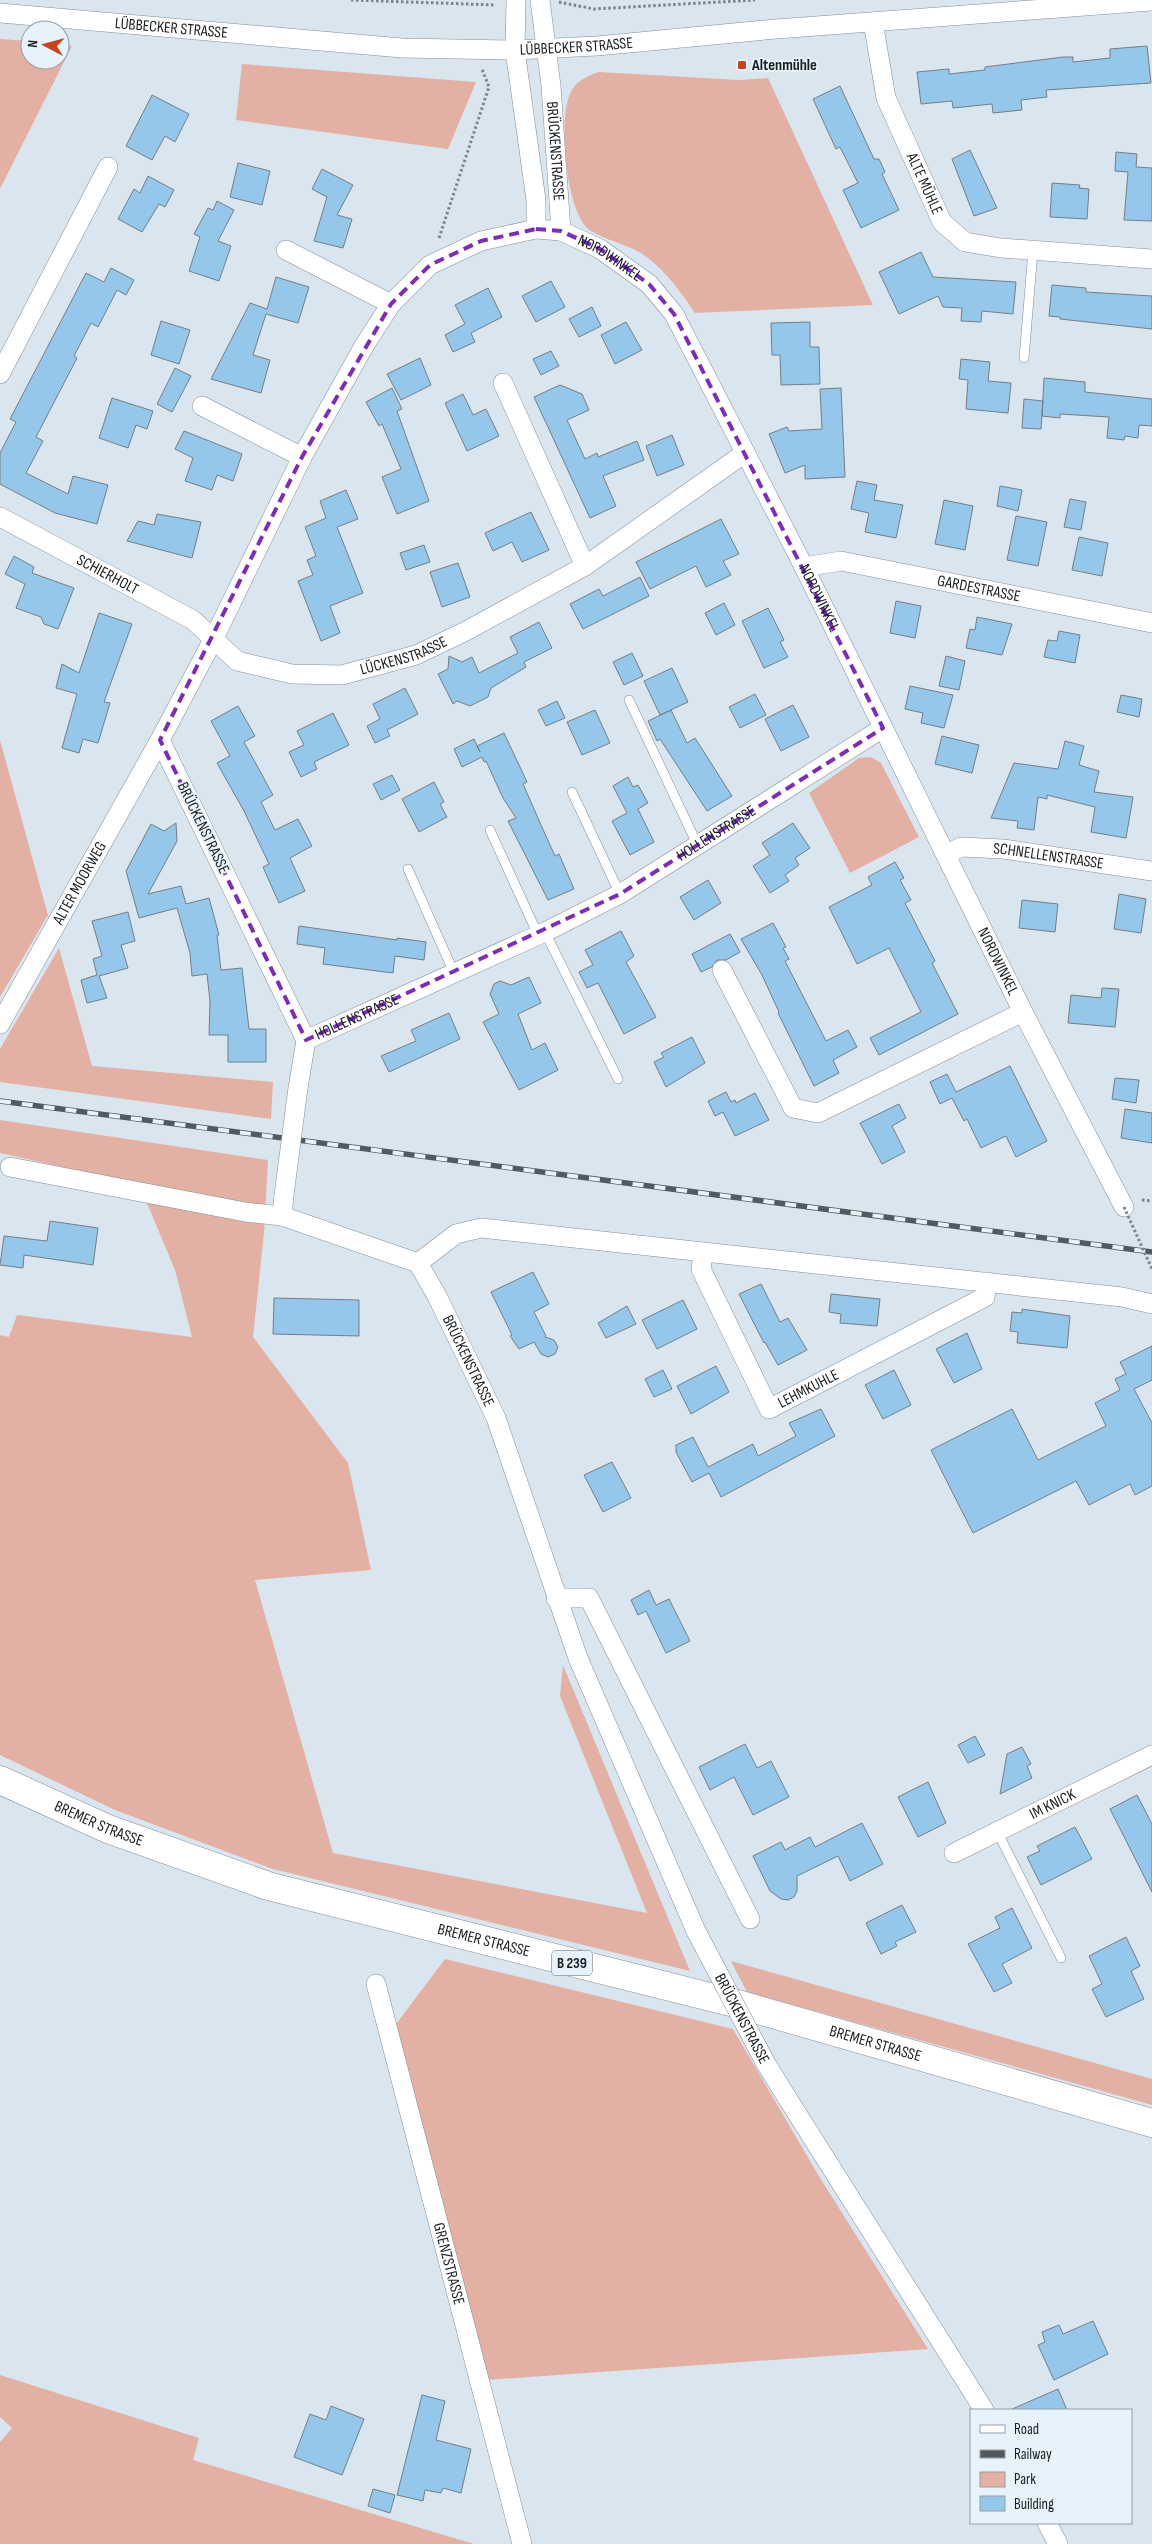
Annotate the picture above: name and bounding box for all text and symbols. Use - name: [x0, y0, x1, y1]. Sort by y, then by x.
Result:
- street label: LÜBBECKER STRASSE: [114, 14, 229, 42]
- north arrow: [20, 20, 70, 70]
- street label: LÜBBECKER STRASSE: [519, 33, 634, 59]
- text: N: [24, 39, 41, 48]
- place label: Altenmühle: [751, 56, 817, 75]
- marker: Altenmühle: [736, 59, 748, 71]
- street label: BRÜCKENSTRASSE: [543, 101, 568, 201]
- street label: ALTE MÜHLE: [902, 149, 947, 217]
- street label: NORDWINKEL: [575, 231, 646, 286]
- street label: SCHIERHOLT: [73, 550, 142, 599]
- street label: NORDWINKEL: [795, 561, 844, 635]
- street label: GARDESTRASSE: [936, 571, 1022, 606]
- street label: LÜCKENSTRASSE: [358, 632, 450, 679]
- street label: BRÜCKENSTRASSE: [173, 779, 233, 877]
- street label: HOLLENSTRASSE: [673, 801, 759, 865]
- street label: ALTER MOORWEG: [48, 838, 110, 929]
- street label: SCHNELLENSTRASSE: [993, 839, 1105, 873]
- street label: NORDWINKEL: [973, 924, 1023, 998]
- street label: HOLLENSTRASSE: [312, 990, 402, 1044]
- street label: BRÜCKENSTRASSE: [438, 1312, 499, 1410]
- street label: LEHMKUHLE: [775, 1365, 842, 1412]
- street label: IM KNICK: [1026, 1785, 1079, 1824]
- street label: BREMER STRASSE: [51, 1796, 146, 1850]
- street label: BREMER STRASSE: [436, 1919, 532, 1961]
- road number: B 239: [552, 1950, 592, 1976]
- street label: BRÜCKENSTRASSE: [711, 1970, 774, 2067]
- street label: BREMER STRASSE: [827, 2021, 923, 2066]
- street label: GRENZSTRASSE: [429, 2220, 469, 2307]
- legend: [970, 2409, 1132, 2524]
- text: Road: [1014, 2420, 1039, 2439]
- text: Railway: [1014, 2445, 1052, 2464]
- text: Park: [1014, 2470, 1036, 2489]
- text: Building: [1014, 2495, 1054, 2514]

